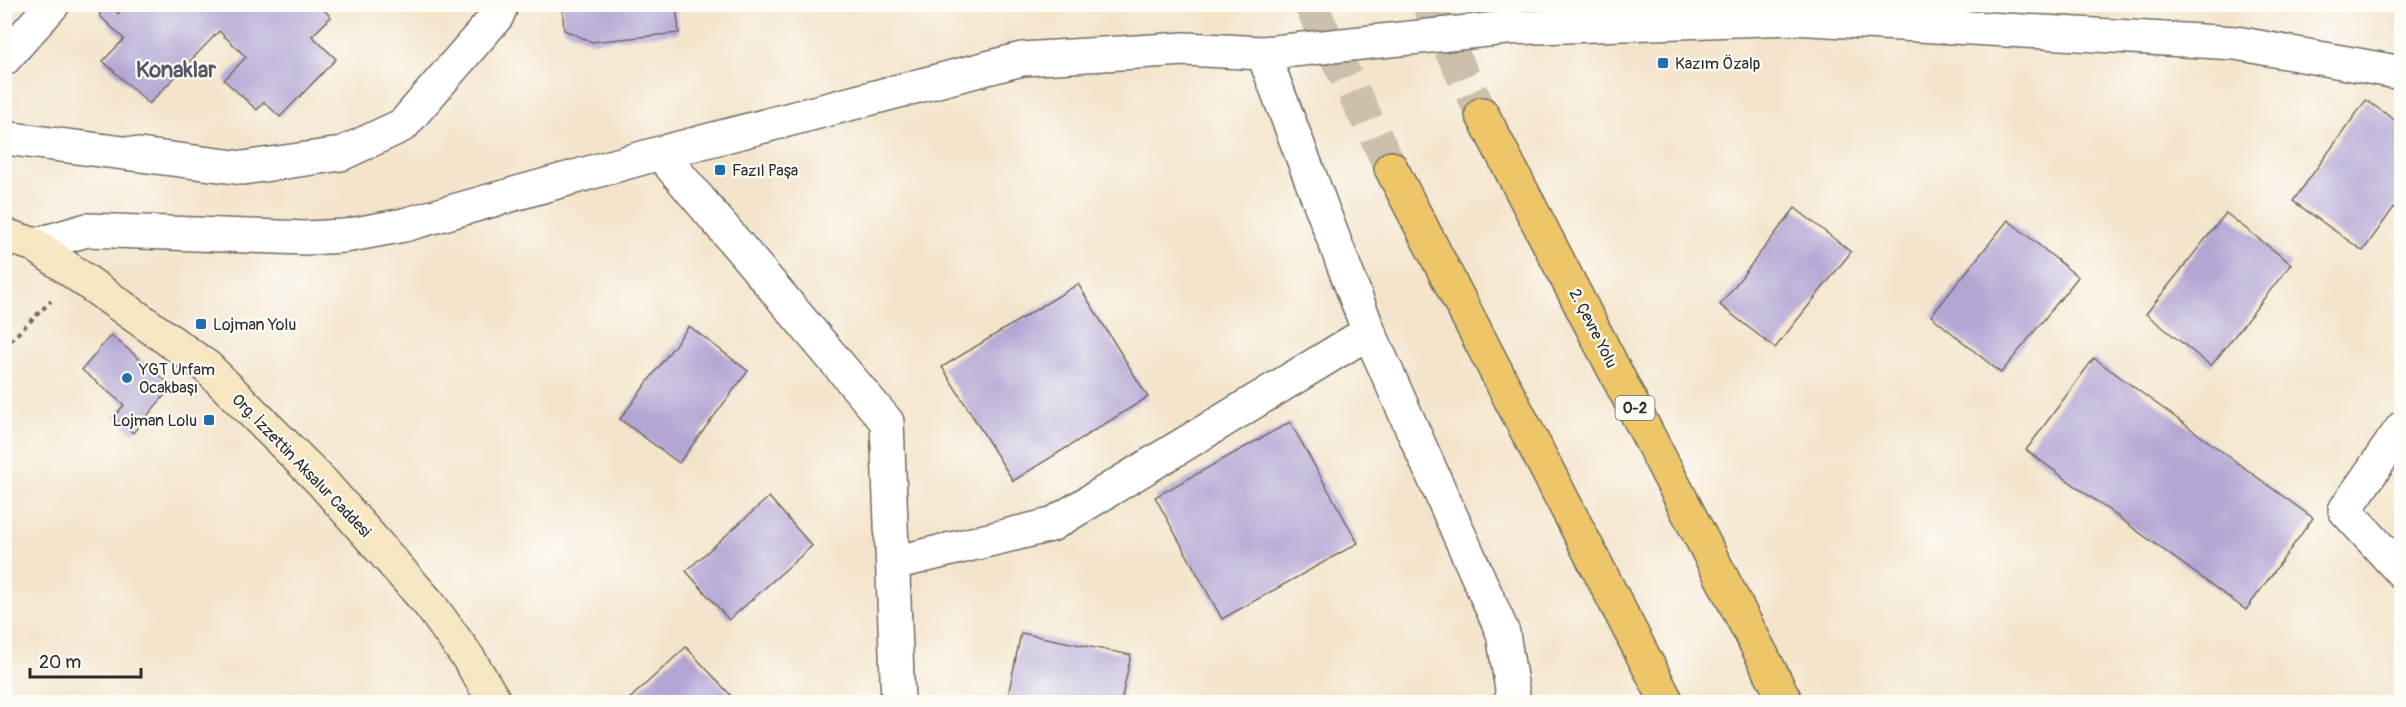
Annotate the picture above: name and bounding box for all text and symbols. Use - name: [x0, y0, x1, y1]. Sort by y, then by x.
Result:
- place label: Kazım Özalp: [1675, 54, 1760, 74]
- district label: Konaklar: [136, 56, 217, 84]
- marker: Kazım Özalp: [1656, 56, 1670, 70]
- place label: Fazıl Paşa: [732, 161, 798, 181]
- marker: Fazıl Paşa: [713, 163, 727, 177]
- street label: 2. Çevre Yolu: [1565, 286, 1622, 371]
- place label: Lojman Yolu: [213, 315, 296, 335]
- marker: Lojman Yolu: [194, 317, 208, 331]
- place label: YGT Urfam Ocakbaşı: [138, 360, 215, 398]
- marker: YGT Urfam Ocakbaşı: [120, 371, 134, 385]
- street label: Org. İzzettin Aksalur Caddesi: [227, 390, 375, 542]
- road number: O-2: [1616, 396, 1654, 420]
- place label: Lojman Lolu: [113, 411, 197, 431]
- marker: Lojman Lolu: [202, 413, 216, 427]
- scale bar: [30, 641, 141, 679]
- text: 20 m: [39, 651, 81, 674]

